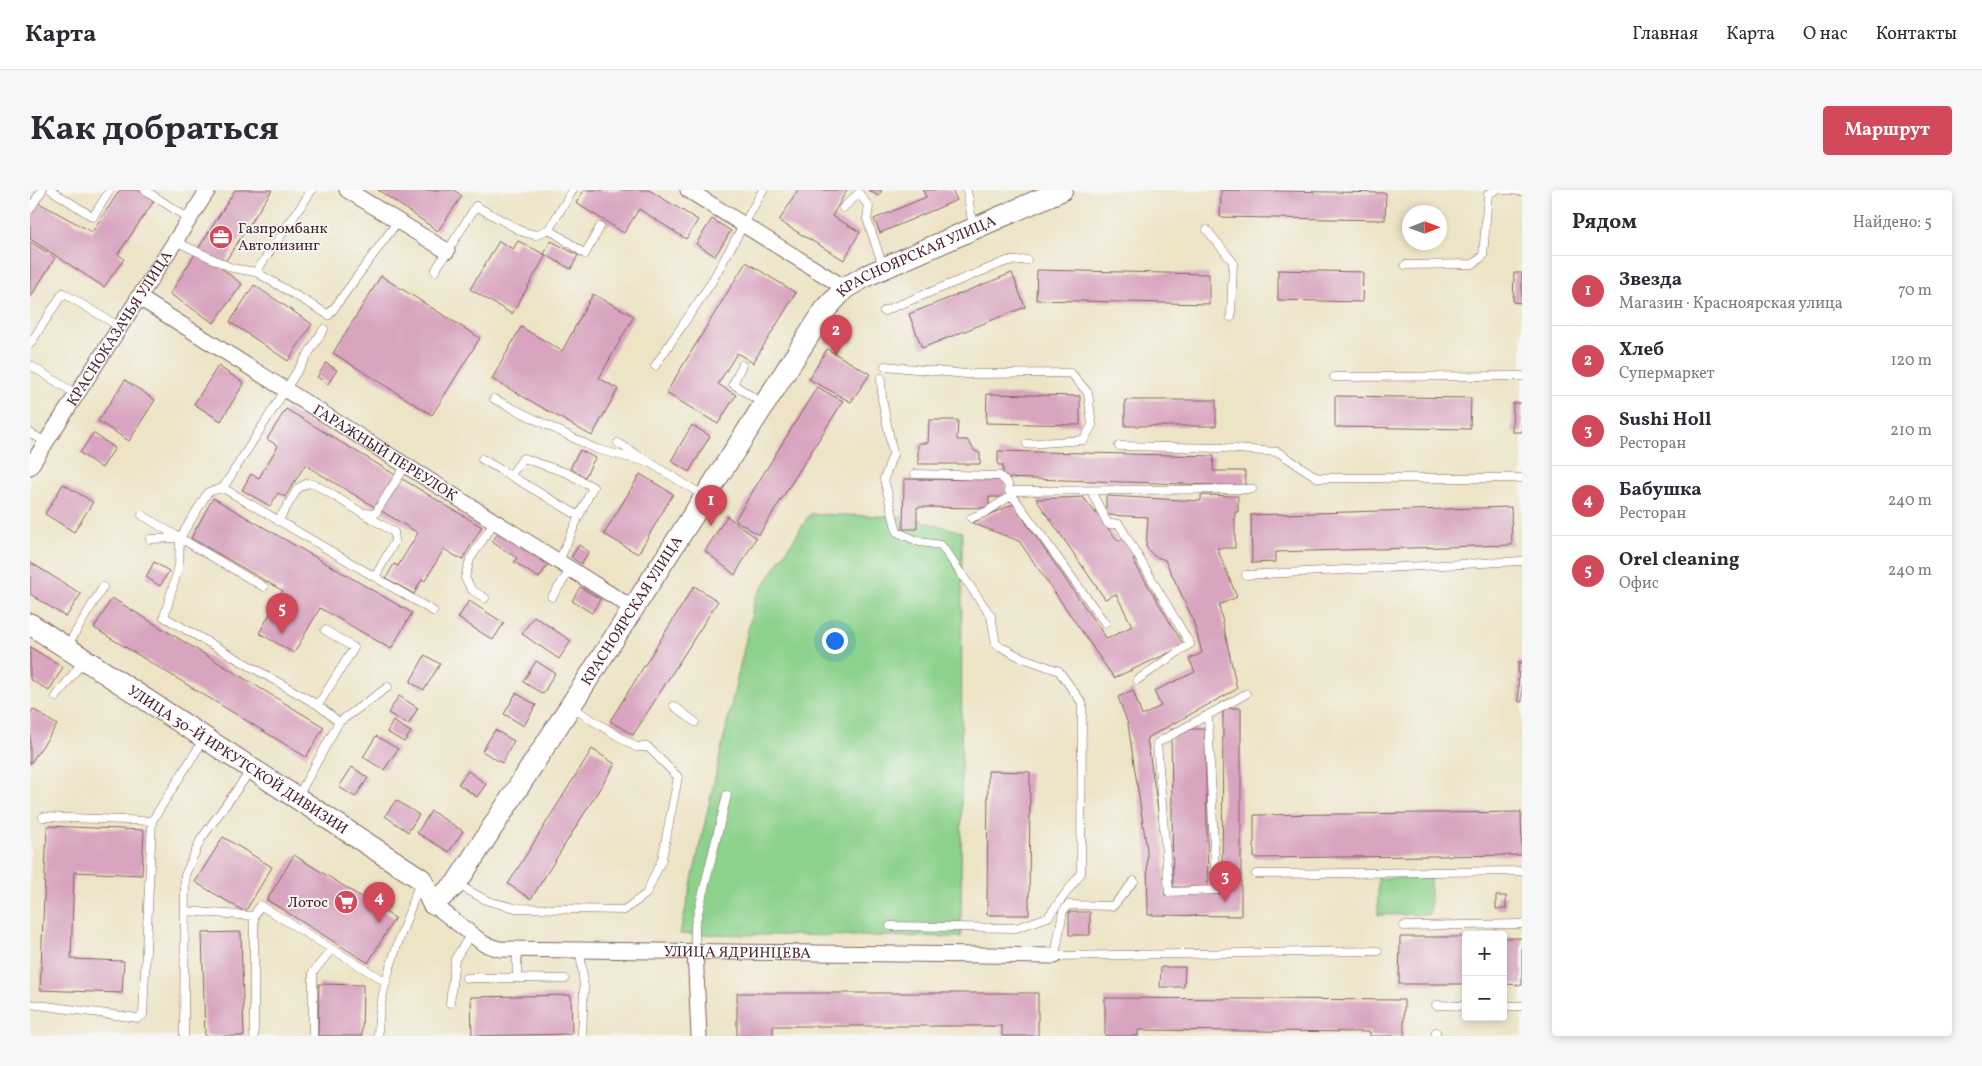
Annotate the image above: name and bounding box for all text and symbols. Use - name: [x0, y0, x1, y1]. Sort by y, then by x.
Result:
- text: Карта: [25, 18, 96, 52]
- text: Главная: [1632, 22, 1698, 47]
- text: Карта: [1726, 22, 1775, 47]
- text: О нас: [1803, 22, 1848, 47]
- text: Контакты: [1876, 22, 1957, 47]
- text: Как добраться: [30, 106, 279, 154]
- button: Маршрут: [1823, 106, 1952, 155]
- north arrow: [1402, 205, 1447, 250]
- text: Рядом: [1572, 208, 1637, 237]
- street label: КРАСНОЯРСКАЯ УЛИЦА: [832, 211, 1000, 303]
- text: Найдено: 5: [1853, 212, 1932, 234]
- place label: Газпромбанк Автолизинг: [238, 219, 327, 257]
- office icon: Газпромбанк Автолизинг: [208, 224, 234, 250]
- street label: КРАСНОКАЗАЧЬЯ УЛИЦА: [63, 247, 179, 411]
- text: Звезда: [1619, 267, 1682, 293]
- text: 1: [1585, 280, 1591, 302]
- text: 70 m: [1898, 280, 1932, 302]
- text: Магазин · Красноярская улица: [1619, 293, 1843, 315]
- pin: 2: [820, 315, 852, 356]
- text: Хлеб: [1619, 337, 1664, 363]
- text: 2: [1584, 350, 1592, 372]
- text: 120 m: [1890, 350, 1932, 372]
- text: Супермаркет: [1619, 363, 1715, 385]
- street label: ГАРАЖНЫЙ ПЕРЕУЛОК: [308, 400, 460, 507]
- text: Sushi Holl: [1619, 407, 1711, 433]
- text: 3: [1584, 420, 1592, 442]
- text: 210 m: [1890, 420, 1932, 442]
- text: Ресторан: [1619, 433, 1686, 455]
- text: Бабушка: [1619, 477, 1702, 503]
- pin: 1: [695, 485, 727, 526]
- text: 4: [1583, 490, 1593, 512]
- text: 240 m: [1888, 490, 1932, 512]
- text: Ресторан: [1619, 503, 1686, 525]
- street label: КРАСНОЯРСКАЯ УЛИЦА: [577, 532, 689, 690]
- text: Orel cleaning: [1619, 547, 1740, 573]
- text: 5: [1584, 560, 1592, 582]
- text: 240 m: [1888, 560, 1932, 582]
- text: Офис: [1619, 573, 1659, 595]
- pin: 5: [266, 593, 298, 634]
- your location: [822, 628, 848, 654]
- street label: УЛИЦА 30-Й ИРКУТСКОЙ ДИВИЗИИ: [123, 681, 351, 840]
- pin: 3: [1209, 861, 1241, 902]
- pin: 4: [363, 882, 395, 923]
- supermarket icon: Лотос: [333, 889, 359, 915]
- place label: Лотос: [288, 893, 328, 914]
- map controls: [1462, 931, 1507, 1021]
- button: +: [1462, 931, 1507, 976]
- street label: УЛИЦА ЯДРИНЦЕВА: [664, 942, 811, 965]
- button: −: [1462, 976, 1507, 1021]

